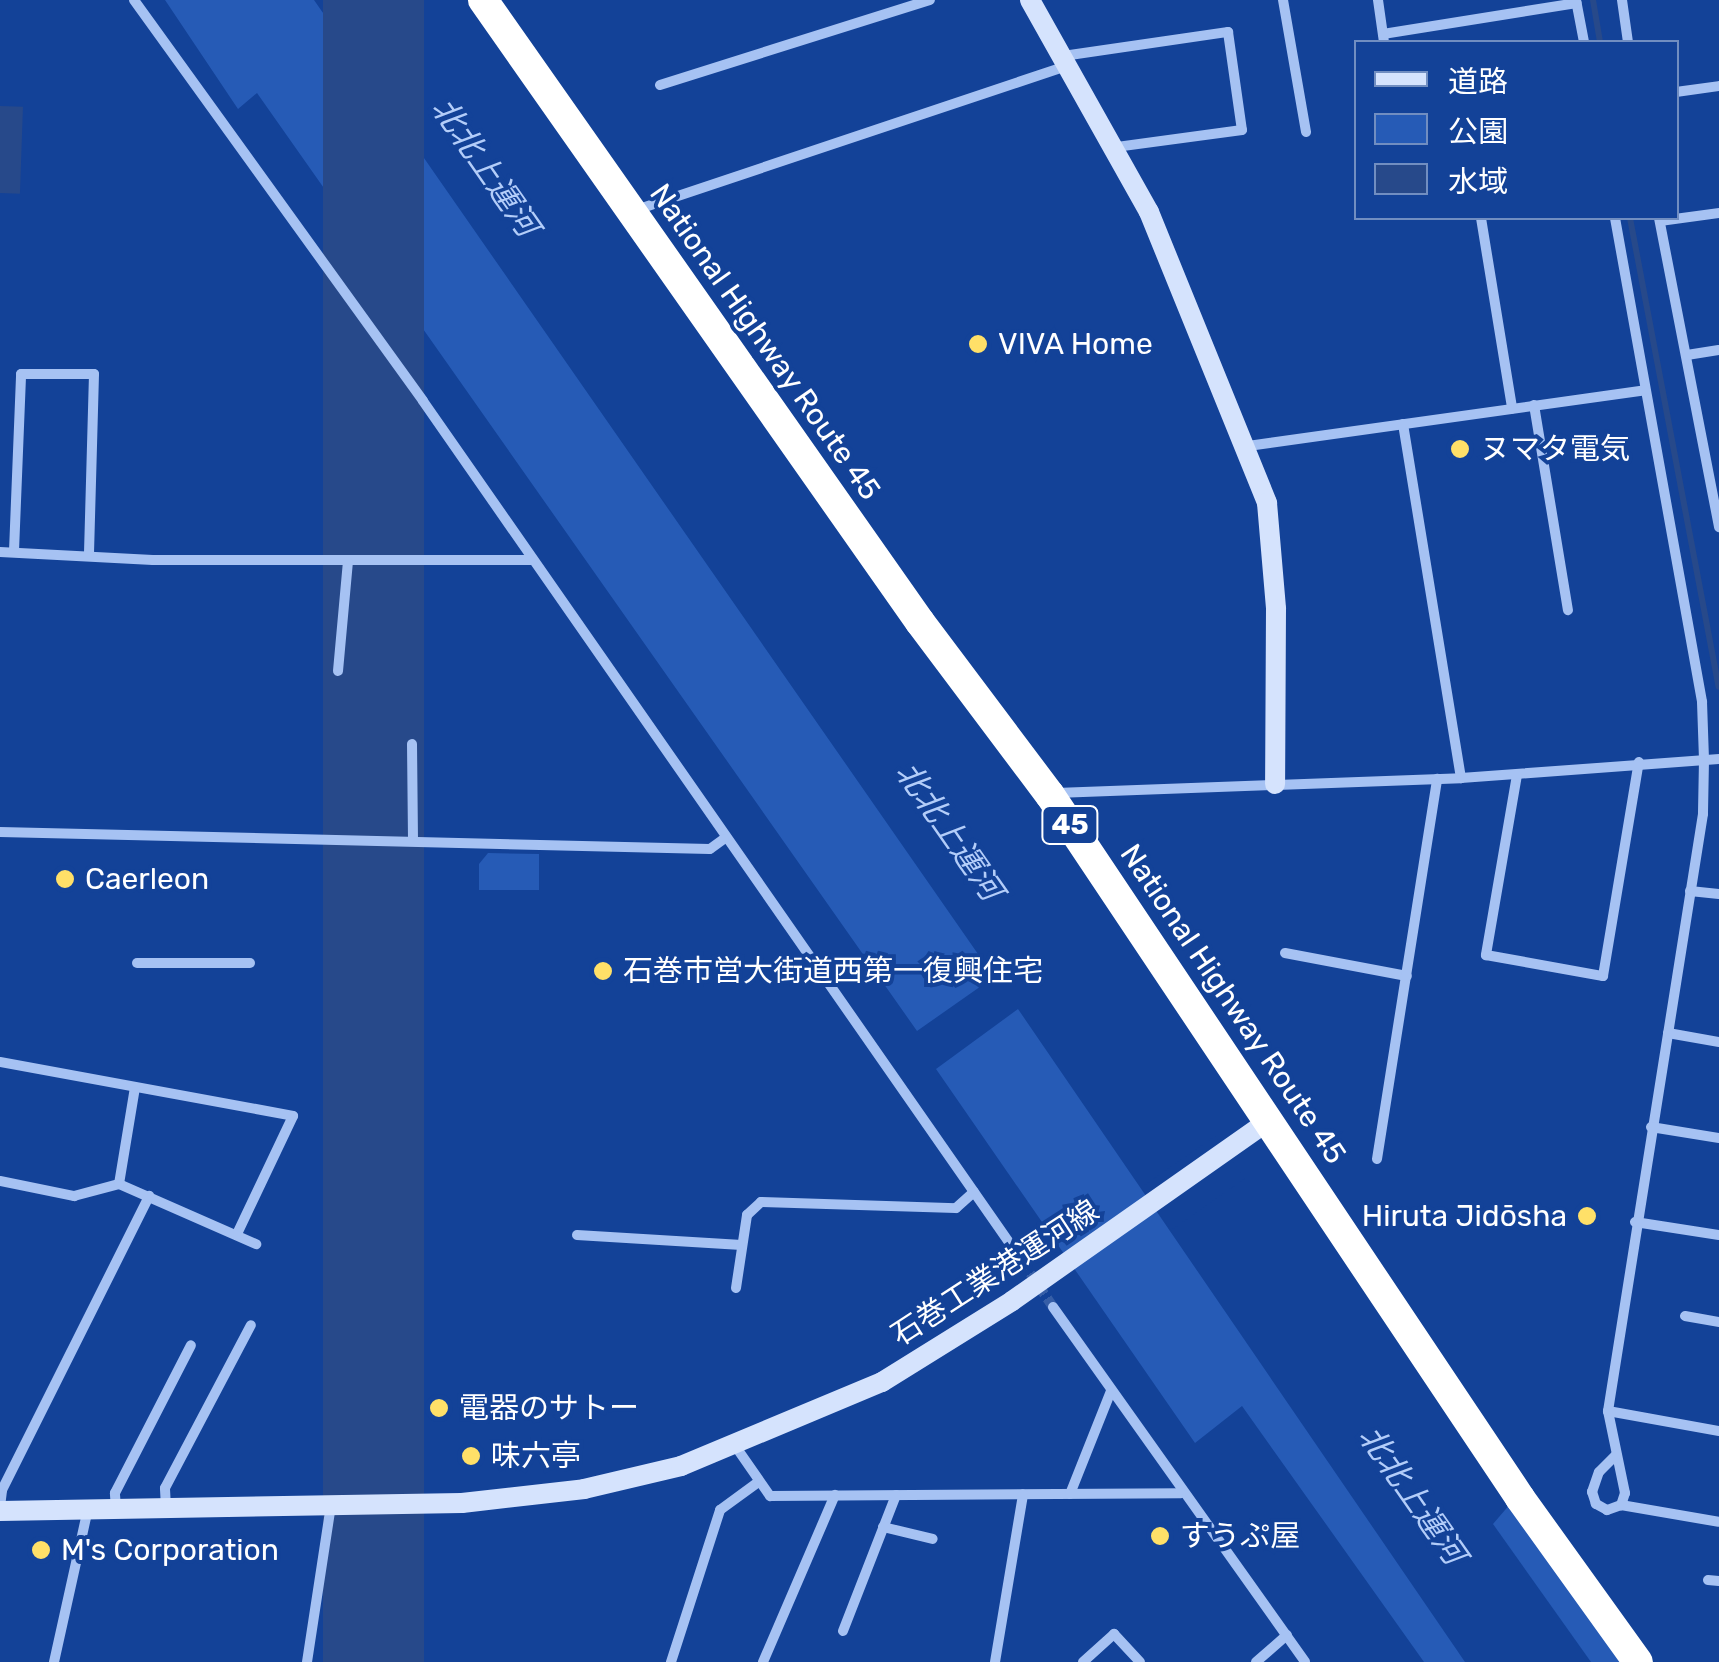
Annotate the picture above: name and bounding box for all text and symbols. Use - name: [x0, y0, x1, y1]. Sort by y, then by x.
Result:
- legend: [1354, 40, 1679, 220]
- text: 道路: [1448, 64, 1508, 100]
- water label: 北北上運河: [423, 90, 547, 244]
- text: 公園: [1448, 114, 1508, 150]
- text: 水域: [1448, 164, 1508, 200]
- street label: National Highway Route 45: [642, 177, 888, 507]
- place label: VIVA Home: [998, 326, 1154, 362]
- marker: VIVA Home: [967, 333, 989, 355]
- place label: ヌマタ電気: [1480, 431, 1630, 467]
- marker: ヌマタ電気: [1449, 438, 1471, 460]
- water label: 北北上運河: [887, 754, 1011, 908]
- road number: 45: [1040, 802, 1100, 848]
- street label: National Highway Route 45: [1112, 837, 1354, 1171]
- place label: Caerleon: [85, 861, 209, 897]
- marker: Caerleon: [54, 868, 76, 890]
- place label: 石巻市営大街道西第一復興住宅: [623, 953, 1043, 989]
- marker: 石巻市営大街道西第一復興住宅: [592, 960, 614, 982]
- street label: 石巻工業港運河線: [885, 1193, 1105, 1353]
- place label: Hiruta Jidōsha: [1362, 1198, 1567, 1234]
- marker: Hiruta Jidōsha: [1576, 1205, 1598, 1227]
- place label: 電器のサトー: [459, 1390, 639, 1426]
- marker: 電器のサトー: [428, 1397, 450, 1419]
- water label: 北北上運河: [1350, 1418, 1474, 1572]
- place label: 味六亭: [491, 1438, 581, 1474]
- marker: 味六亭: [460, 1445, 482, 1467]
- place label: すうぷ屋: [1180, 1518, 1300, 1554]
- marker: すうぷ屋: [1149, 1525, 1171, 1547]
- place label: M's Corporation: [61, 1532, 279, 1568]
- marker: M's Corporation: [30, 1539, 52, 1561]

